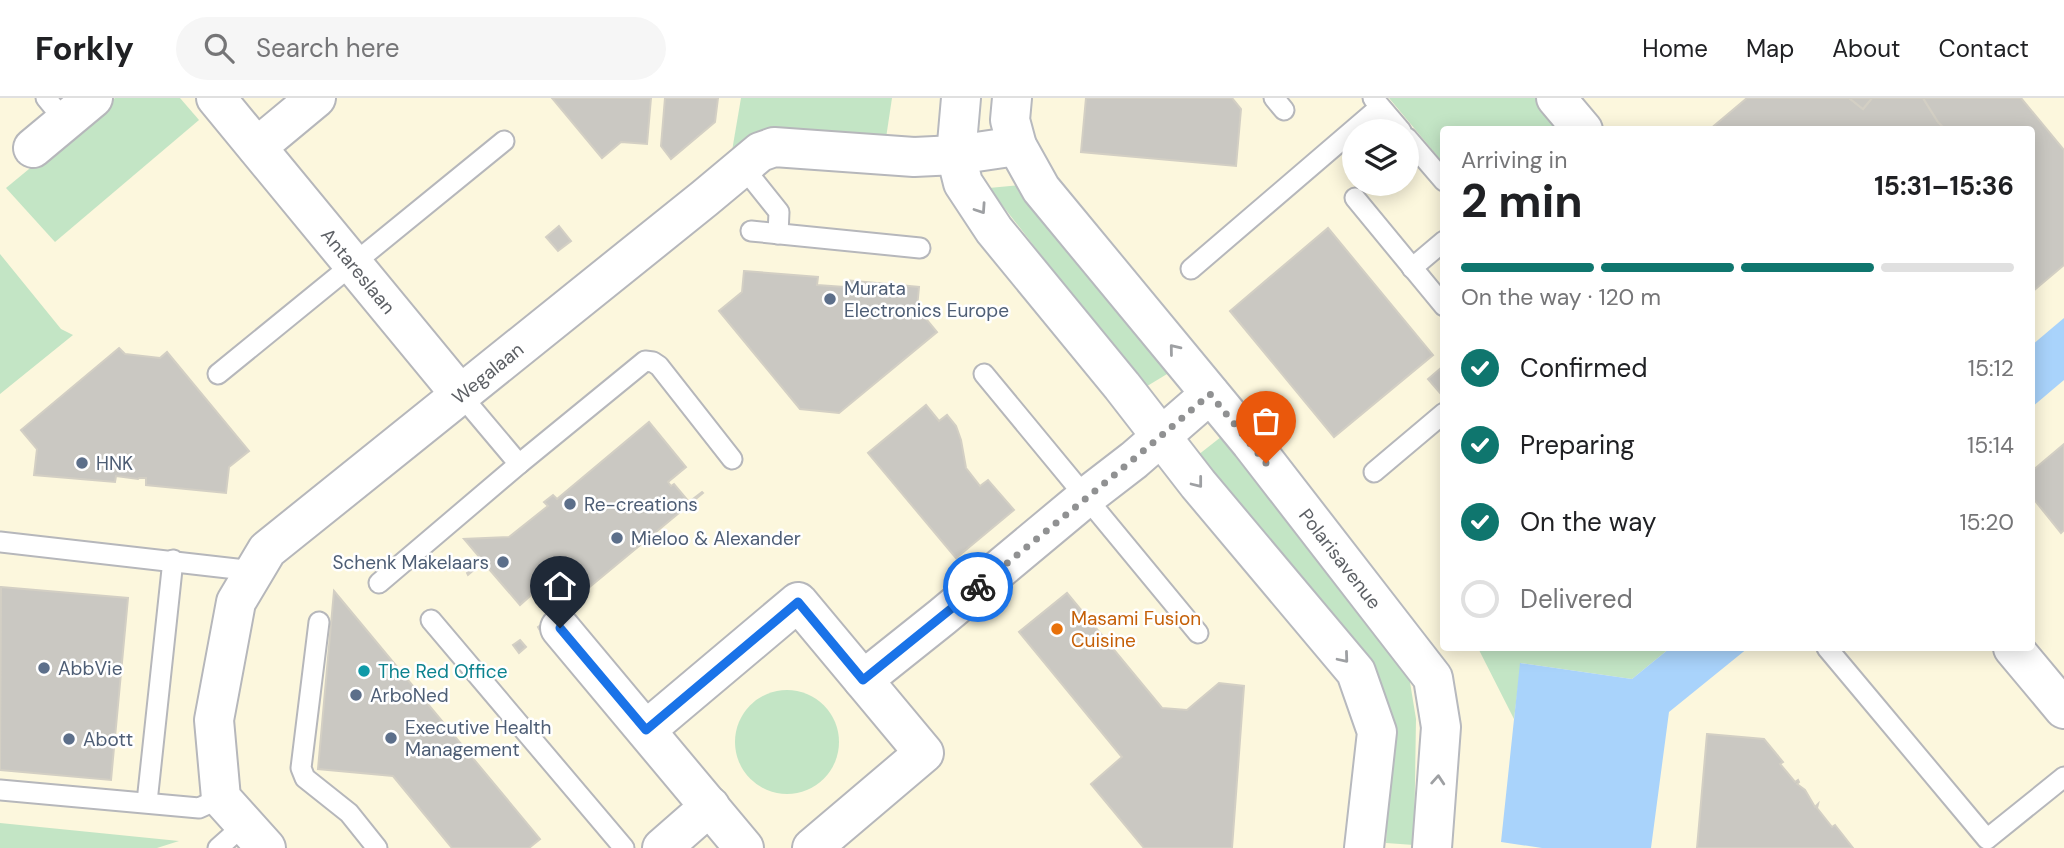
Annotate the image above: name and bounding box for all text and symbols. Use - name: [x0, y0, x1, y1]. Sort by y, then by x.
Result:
- search box: [176, 17, 666, 80]
- text: Forkly: [35, 27, 134, 70]
- icon: search: [200, 29, 238, 67]
- text: Search here: [256, 31, 399, 65]
- text: Home: [1642, 33, 1708, 64]
- text: Map: [1746, 33, 1794, 64]
- text: About: [1832, 33, 1901, 64]
- text: Contact: [1939, 33, 2029, 64]
- map controls: [1342, 119, 1419, 196]
- button: layers: [1342, 119, 1419, 196]
- text: Arriving in: [1461, 145, 1567, 175]
- text: 15:31–15:36: [1874, 169, 2014, 203]
- text: 2 min: [1461, 171, 1583, 231]
- one-way arrow: [972, 201, 985, 214]
- street label: Antareslaan: [315, 223, 401, 319]
- place label: Murata Electronics Europe: [844, 276, 1009, 323]
- text: On the way · 120 m: [1461, 282, 1661, 312]
- marker: Murata Electronics Europe: [822, 291, 838, 307]
- street label: Wegalaan: [447, 337, 529, 410]
- one-way arrow: [1169, 345, 1182, 357]
- icon: check: [1461, 349, 1499, 387]
- text: Confirmed: [1520, 351, 1647, 385]
- text: 15:12: [1968, 353, 2014, 383]
- pin: [1236, 391, 1296, 463]
- icon: bag: [1247, 402, 1285, 440]
- icon: check: [1461, 426, 1499, 464]
- text: Preparing: [1520, 428, 1635, 462]
- text: 15:14: [1967, 430, 2014, 460]
- place label: HNK: [96, 451, 133, 476]
- marker: HNK: [74, 455, 90, 471]
- one-way arrow: [1189, 475, 1202, 488]
- place label: Re-creations: [584, 492, 698, 517]
- marker: Re-creations: [562, 496, 578, 512]
- icon: check: [1461, 503, 1499, 541]
- street label: Polarisavenue: [1293, 504, 1387, 614]
- text: On the way: [1520, 505, 1656, 539]
- text: 15:20: [1959, 507, 2014, 537]
- place label: Mieloo & Alexander: [631, 526, 801, 551]
- marker: Mieloo & Alexander: [609, 530, 625, 546]
- place label: Schenk Makelaars: [332, 550, 489, 575]
- courier: [943, 552, 1013, 622]
- marker: Schenk Makelaars: [495, 554, 511, 570]
- pin: [530, 556, 590, 628]
- icon: home: [541, 567, 579, 605]
- icon: bike: [959, 568, 997, 606]
- text: Delivered: [1520, 582, 1633, 616]
- place label: Masami Fusion Cuisine: [1071, 606, 1201, 653]
- marker: Masami Fusion Cuisine: [1049, 621, 1065, 637]
- one-way arrow: [1336, 649, 1348, 662]
- place label: AbbVie: [58, 656, 122, 681]
- place label: The Red Office: [378, 659, 507, 684]
- marker: AbbVie: [36, 660, 52, 676]
- marker: The Red Office: [356, 663, 372, 679]
- place label: ArboNed: [370, 683, 449, 708]
- marker: ArboNed: [348, 687, 364, 703]
- place label: Executive Health Management: [405, 715, 551, 762]
- place label: Abott: [83, 727, 133, 752]
- marker: Executive Health Management: [383, 730, 399, 746]
- marker: Abott: [61, 731, 77, 747]
- one-way arrow: [1430, 774, 1445, 785]

